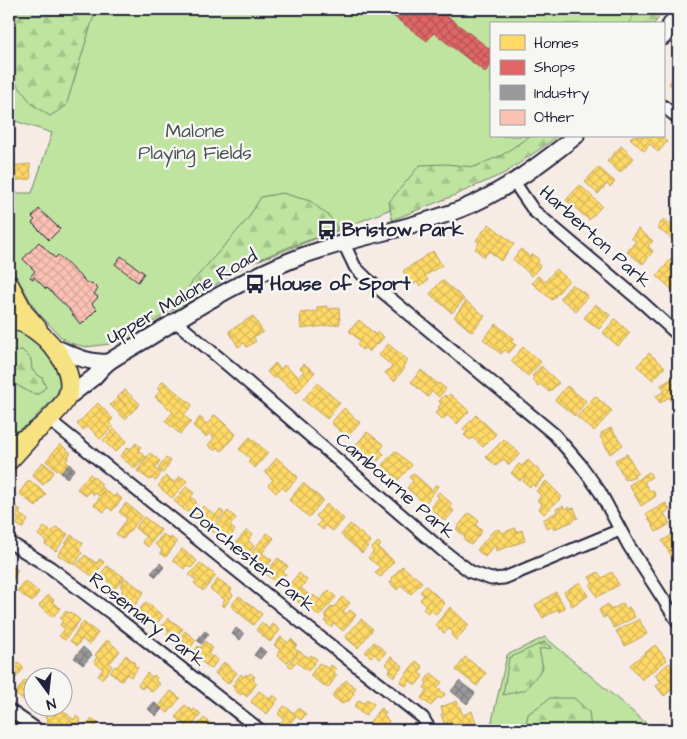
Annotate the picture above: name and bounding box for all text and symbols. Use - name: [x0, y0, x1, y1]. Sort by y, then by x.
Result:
- legend: [490, 22, 664, 138]
- text: Homes: [534, 33, 579, 54]
- text: Shops: [534, 57, 576, 78]
- text: Industry: [534, 83, 589, 105]
- text: Other: [534, 107, 574, 128]
- park label: Malone Playing Fields: [138, 118, 252, 168]
- street label: Harberton Park: [533, 179, 657, 295]
- place label: Bristow Park: [342, 217, 464, 244]
- bus stop icon: Bristow Park: [316, 219, 338, 241]
- street label: Upper Malone Road: [102, 243, 263, 351]
- place label: House of Sport: [270, 271, 411, 298]
- bus stop icon: House of Sport: [244, 273, 266, 295]
- street label: Cambourne Park: [329, 426, 461, 546]
- street label: Dorchester Park: [183, 501, 321, 619]
- street label: Rosemary Park: [83, 566, 211, 675]
- north arrow: [22, 666, 72, 716]
- text: N: [44, 693, 58, 714]

